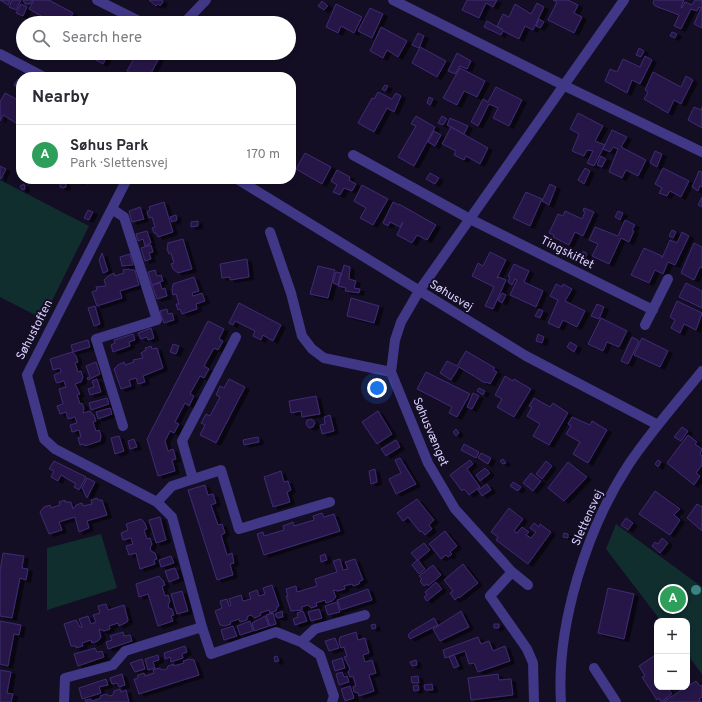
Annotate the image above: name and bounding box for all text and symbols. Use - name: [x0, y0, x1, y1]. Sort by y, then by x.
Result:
- search box: [16, 16, 296, 60]
- icon: search: [30, 27, 52, 49]
- text: Search here: [62, 29, 142, 48]
- text: Nearby: [32, 87, 89, 109]
- text: Søhus Park: [70, 137, 149, 156]
- text: A: [40, 147, 50, 163]
- text: 170 m: [246, 147, 280, 163]
- text: Park · Slettensvej: [70, 156, 168, 172]
- street label: Tingskiftet: [537, 233, 597, 273]
- street label: Søhusvej: [426, 277, 476, 315]
- street label: Søhustoften: [13, 297, 57, 363]
- your location: [367, 378, 387, 398]
- street label: Søhusvænget: [408, 395, 452, 469]
- street label: Slettensvej: [569, 487, 607, 549]
- pin: A: [660, 584, 686, 614]
- map controls: [654, 618, 690, 690]
- button: +: [654, 618, 690, 654]
- button: −: [654, 654, 690, 690]

